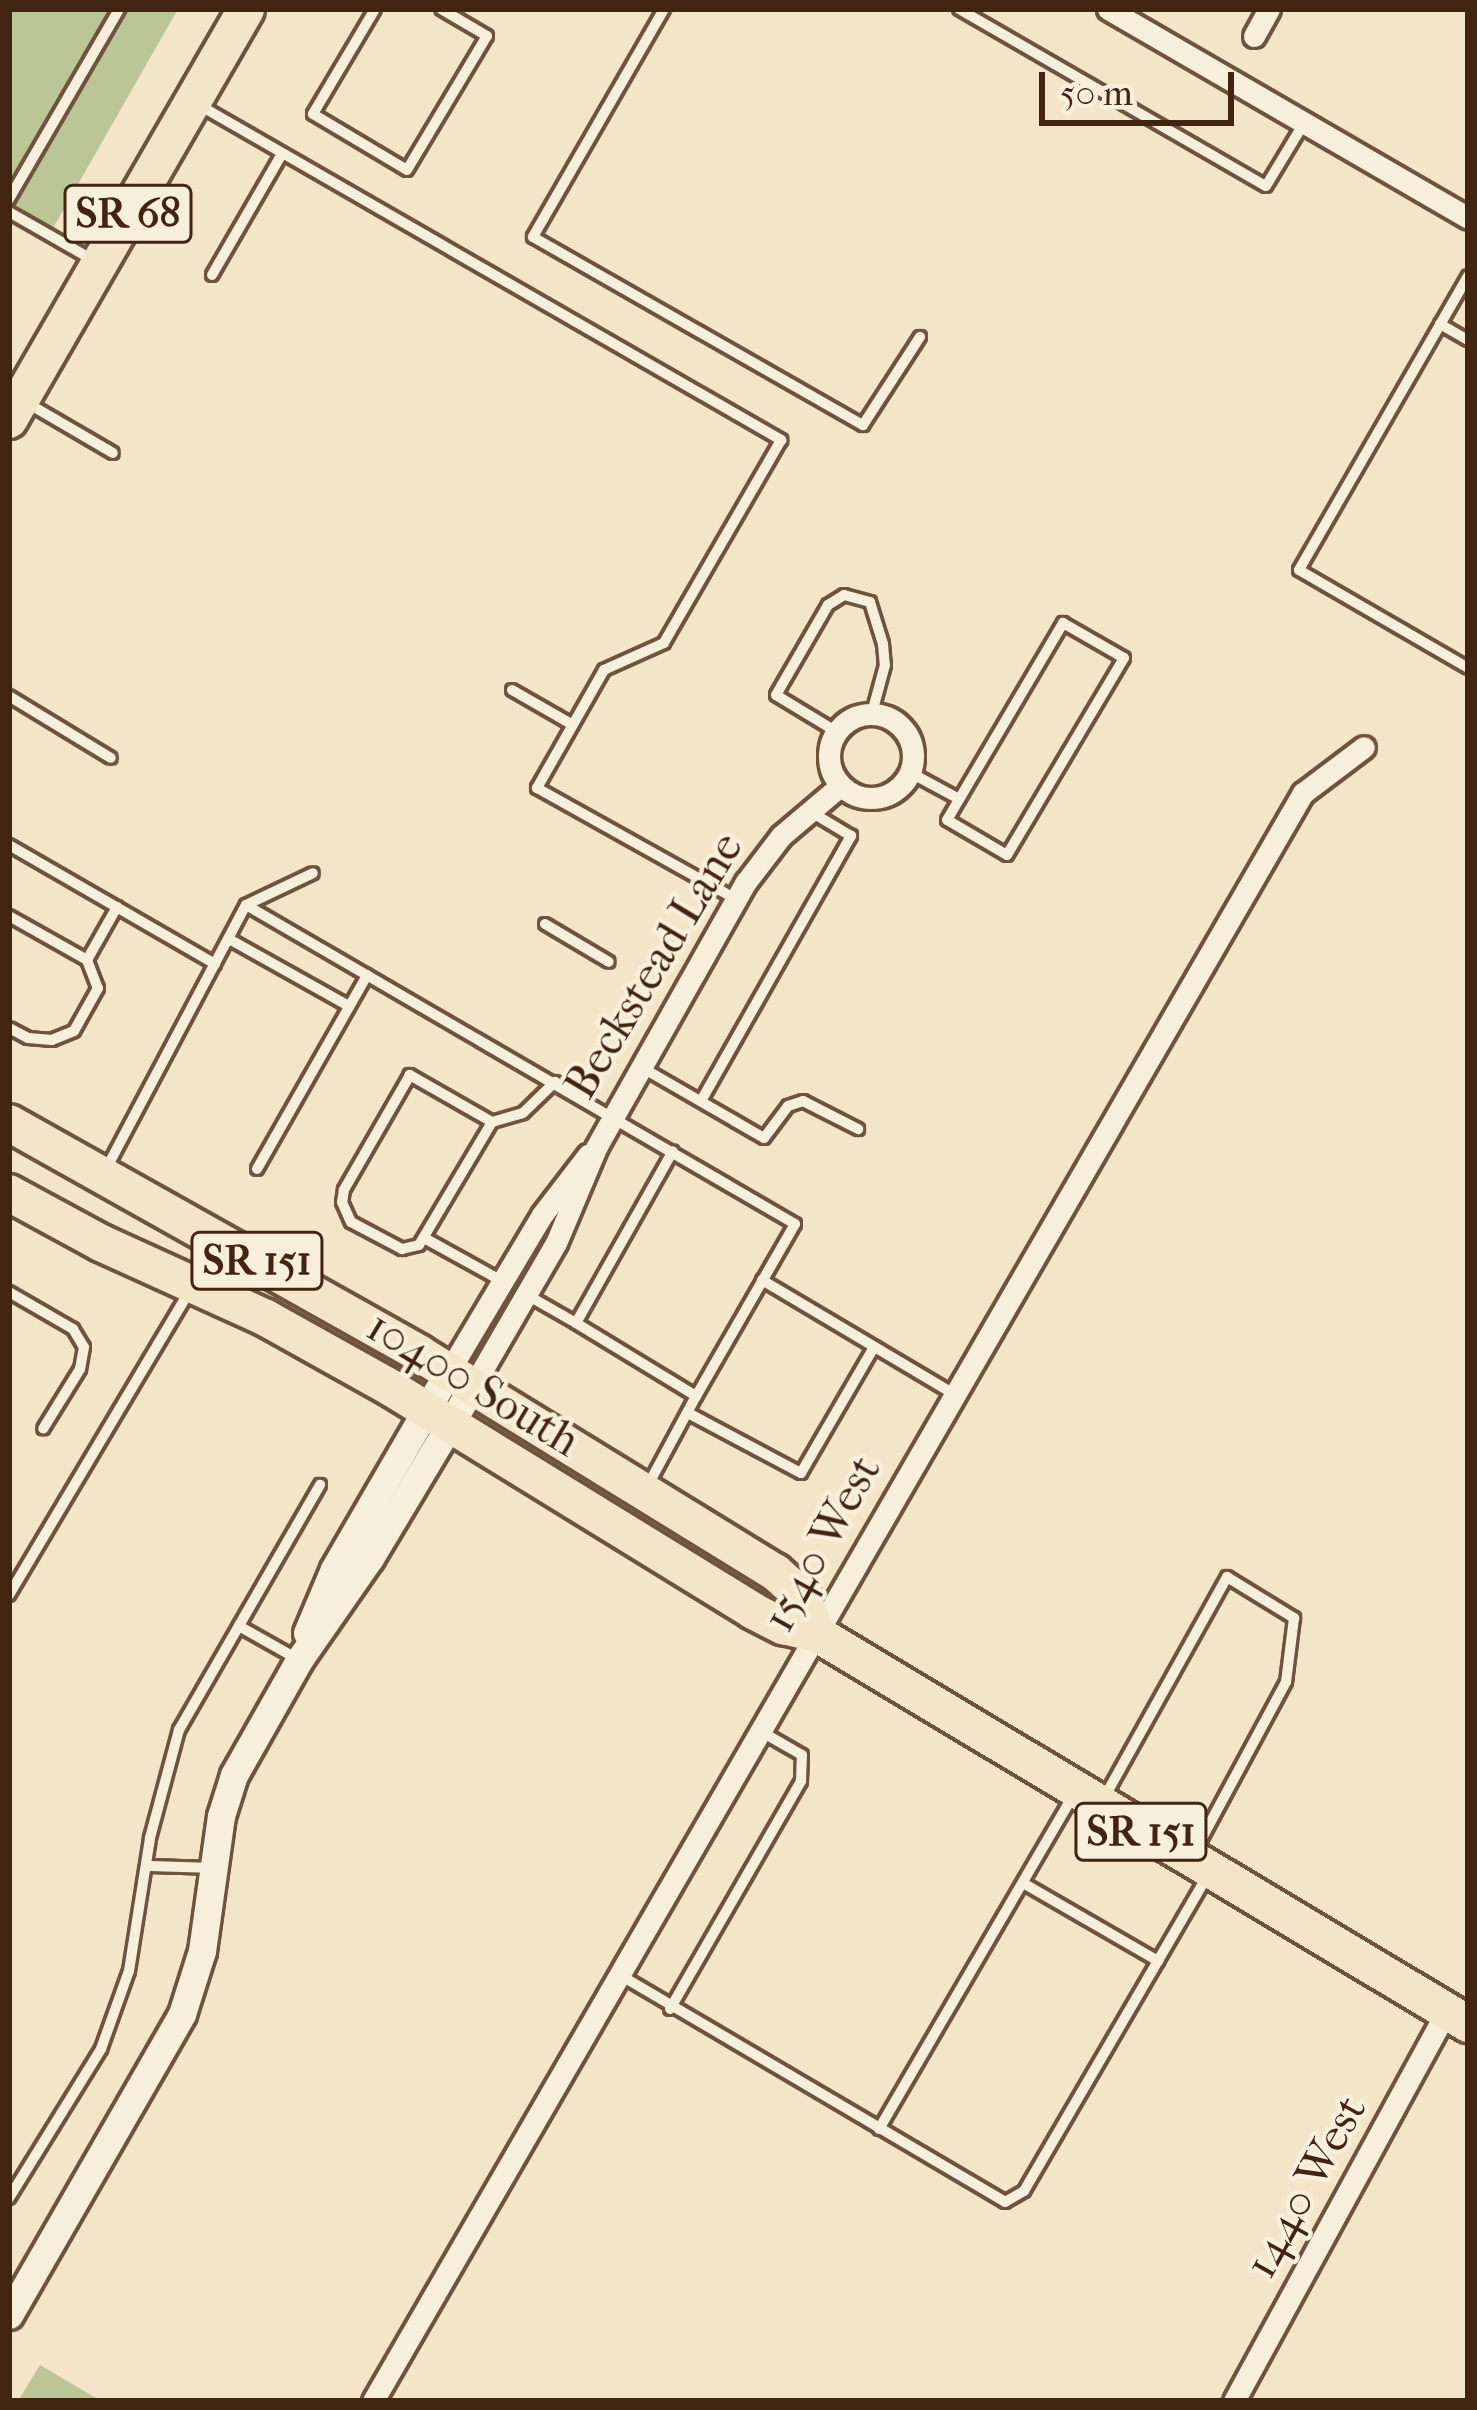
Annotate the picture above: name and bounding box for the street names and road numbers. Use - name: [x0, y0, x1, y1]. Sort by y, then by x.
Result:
- road number: SR 68: [62, 178, 194, 250]
- street label: Beckstead Lane: [554, 823, 754, 1109]
- road number: SR 151: [188, 1225, 326, 1297]
- street label: 10400 South: [357, 1299, 589, 1469]
- street label: 1540 West: [752, 1447, 892, 1641]
- road number: SR 151: [1072, 1796, 1210, 1868]
- street label: 1440 West: [1234, 2086, 1378, 2288]

